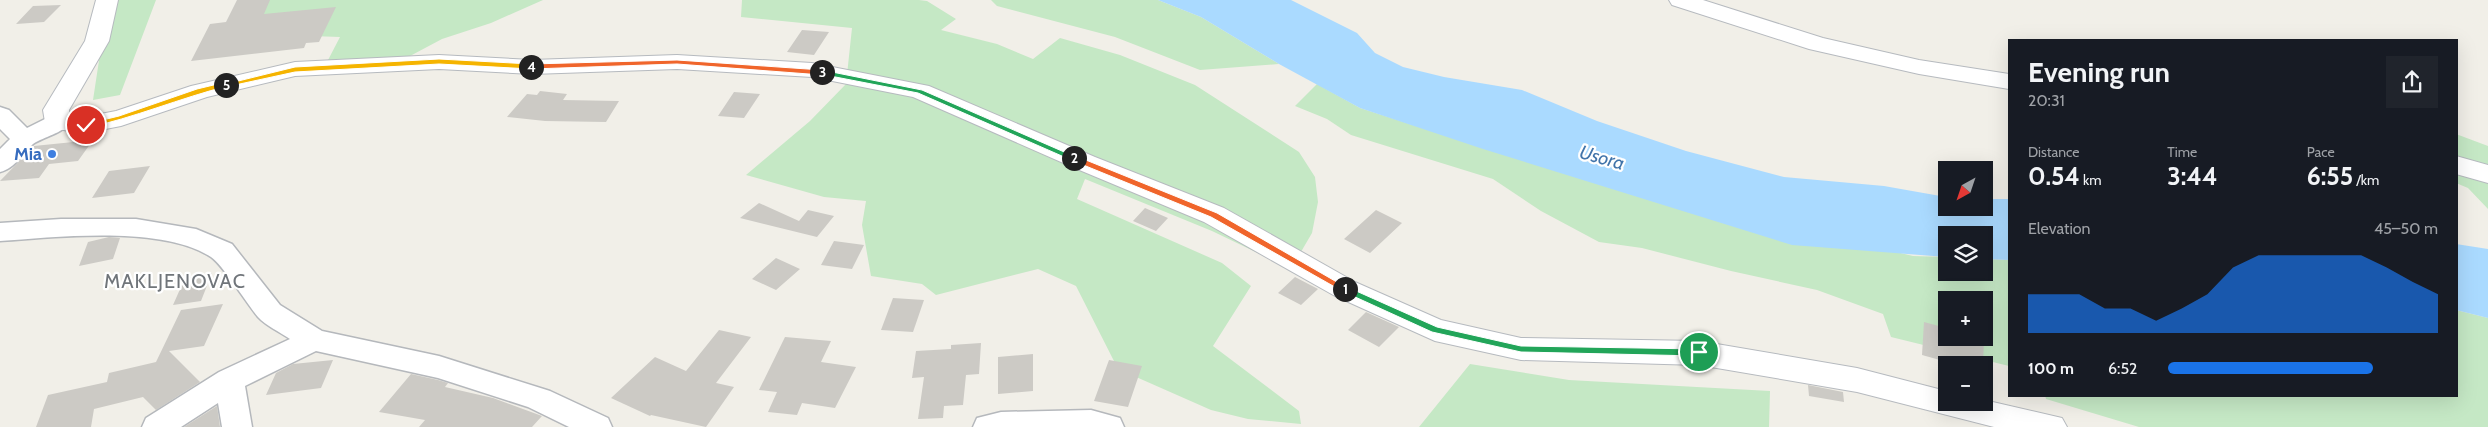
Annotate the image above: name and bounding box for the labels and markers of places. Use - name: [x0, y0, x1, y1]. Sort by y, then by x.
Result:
- pin: 4: [518, 54, 544, 80]
- pin: 3: [810, 60, 834, 84]
- pin: 5: [214, 72, 238, 98]
- pin: [65, 104, 107, 146]
- place label: Mia: [14, 143, 42, 165]
- pin: 2: [1062, 146, 1086, 170]
- marker: Mia: [46, 148, 58, 160]
- pin: 1: [1332, 276, 1358, 302]
- pin: [1678, 331, 1720, 373]

